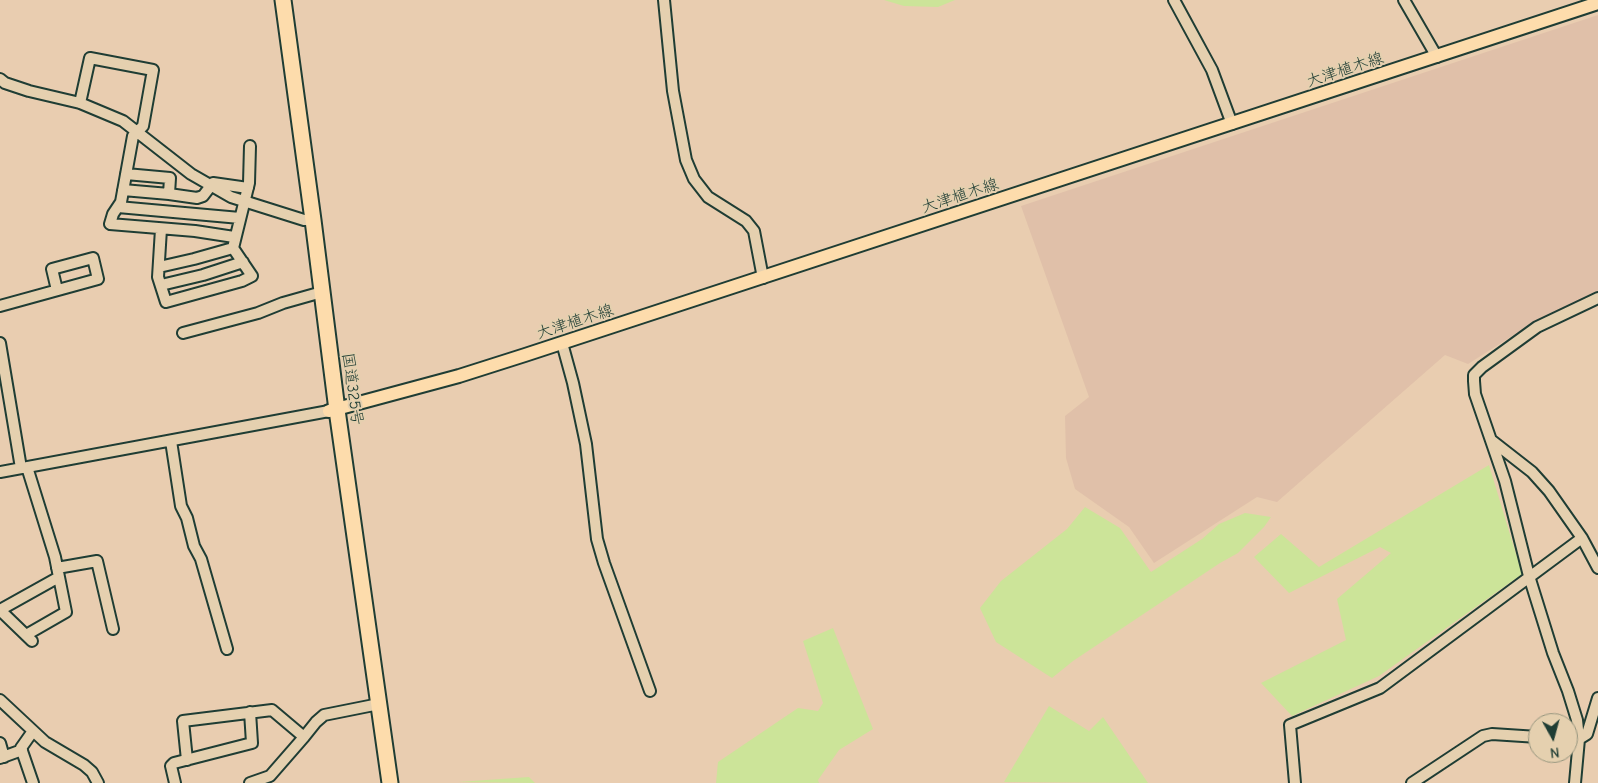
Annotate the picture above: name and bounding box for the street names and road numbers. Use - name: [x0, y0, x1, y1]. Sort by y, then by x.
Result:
- street label: 大津植木線: [1304, 49, 1386, 91]
- street label: 大津植木線: [919, 175, 1001, 217]
- street label: 大津植木線: [534, 301, 616, 343]
- street label: 国道325号: [337, 351, 367, 427]

